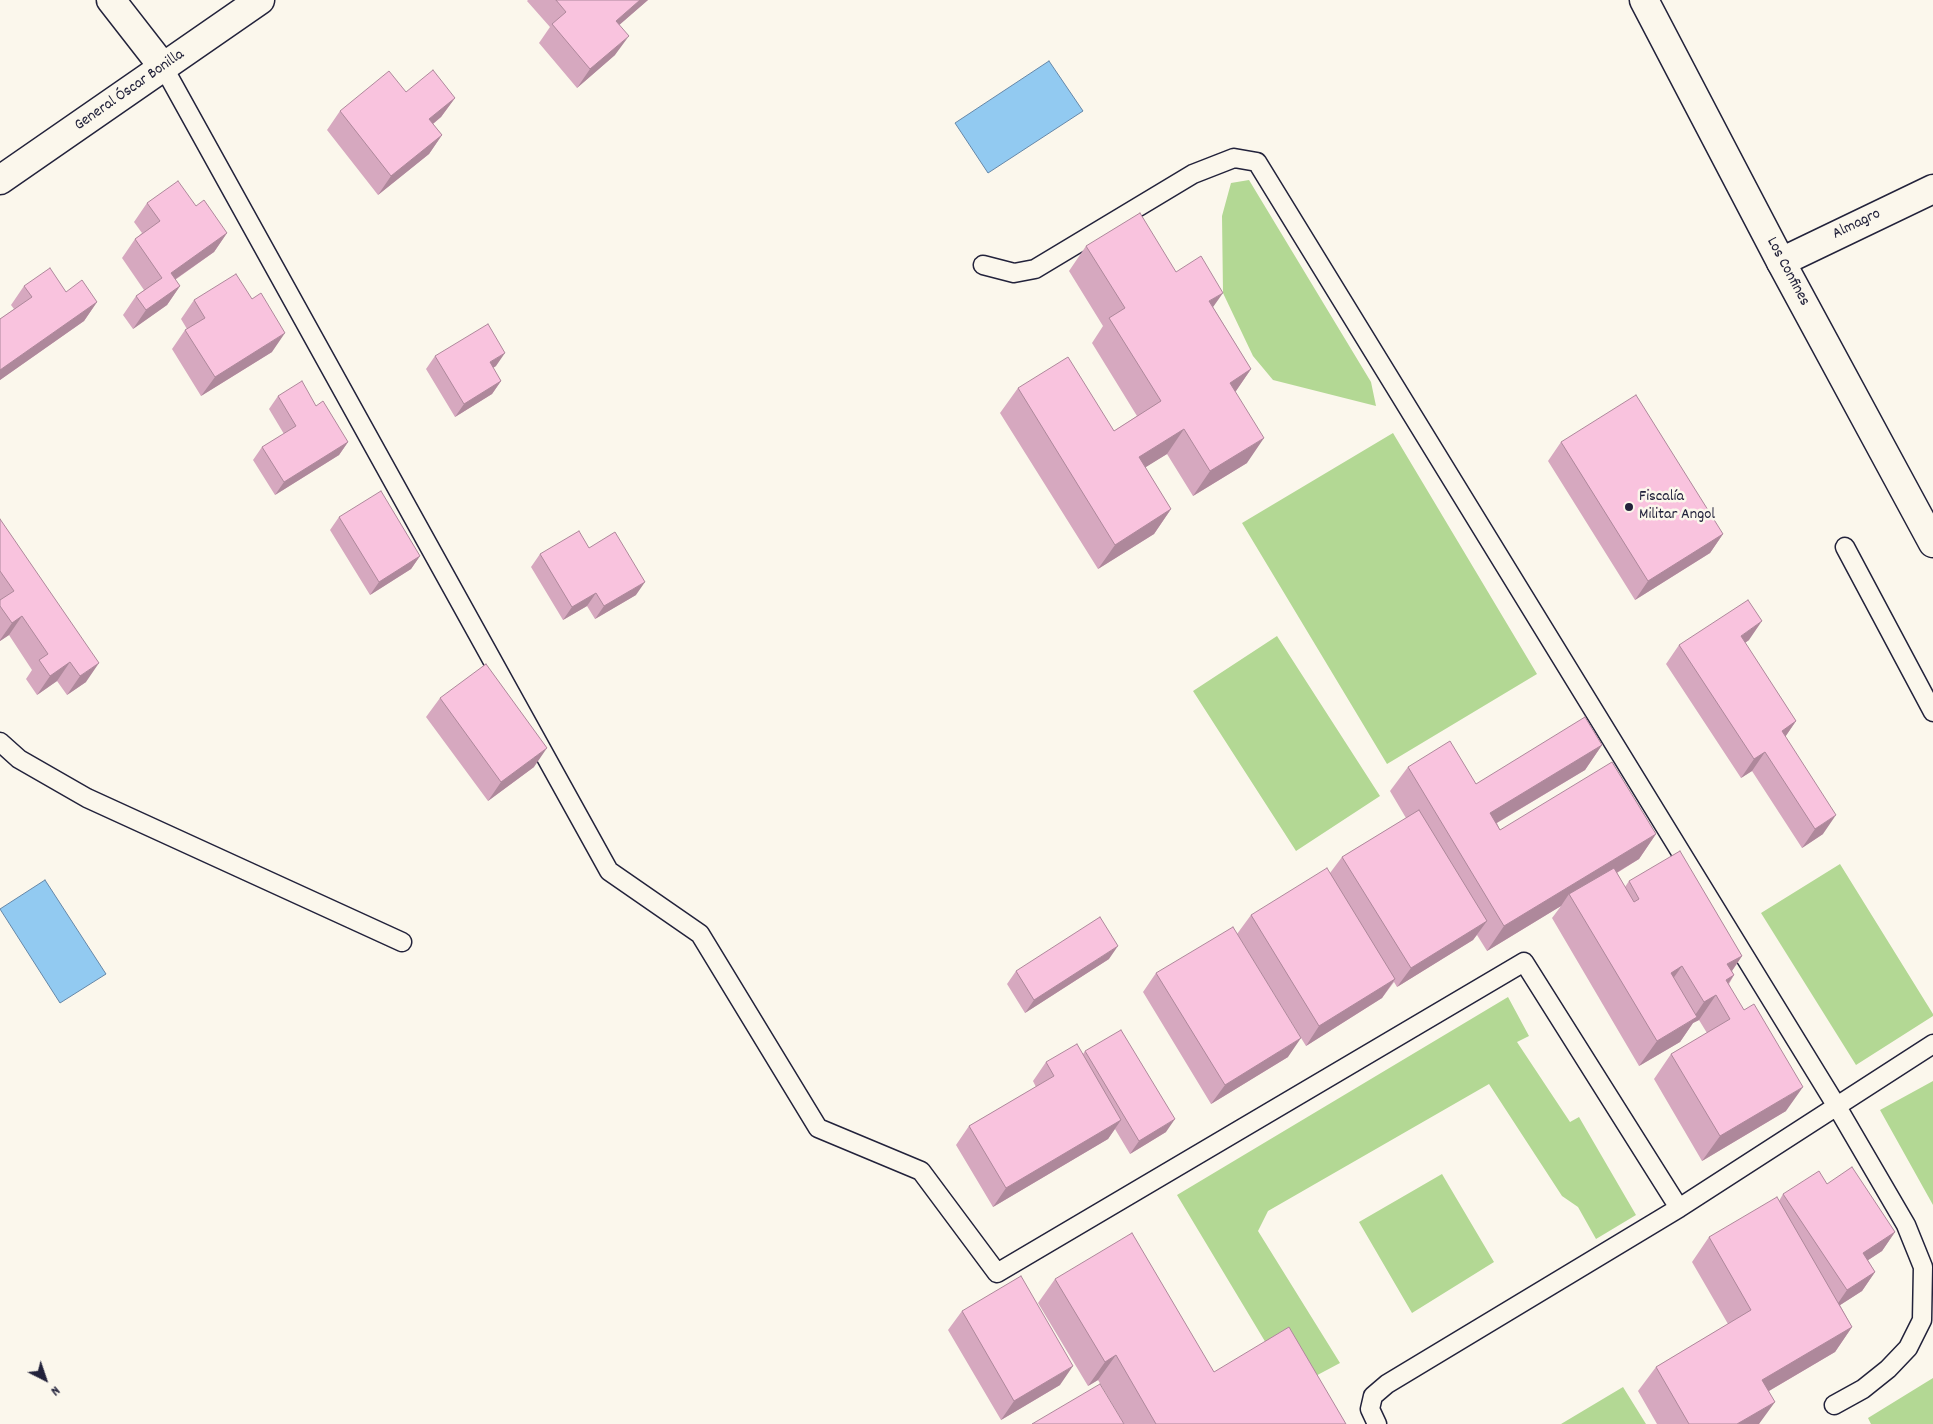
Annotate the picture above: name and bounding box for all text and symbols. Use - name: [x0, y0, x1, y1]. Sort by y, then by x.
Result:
- street label: General Óscar Bonilla: [71, 46, 189, 136]
- street label: Almagro: [1830, 205, 1884, 245]
- street label: Los Confines: [1761, 234, 1813, 310]
- place label: Fiscalía Militar Angol: [1639, 488, 1715, 526]
- marker: Fiscalía Militar Angol: [1623, 501, 1635, 513]
- north arrow: [20, 1354, 70, 1404]
- text: N: [46, 1380, 64, 1400]

